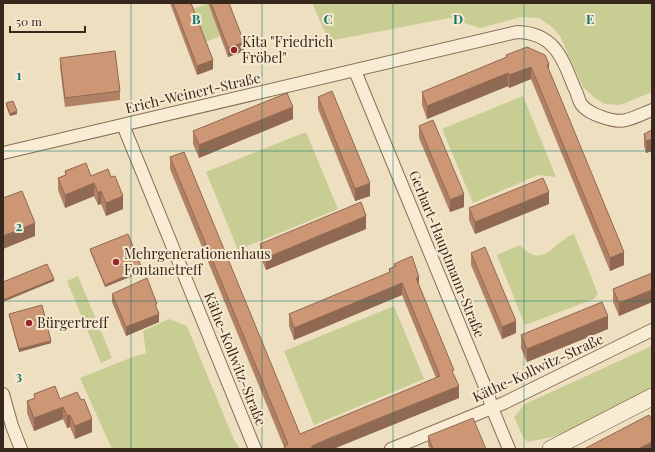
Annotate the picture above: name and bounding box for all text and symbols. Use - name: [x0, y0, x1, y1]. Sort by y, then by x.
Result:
- scale bar: [10, 8, 85, 34]
- text: B: [192, 10, 201, 27]
- text: C: [323, 10, 333, 27]
- text: D: [453, 10, 463, 27]
- text: E: [586, 10, 594, 27]
- text: 50 m: [16, 13, 42, 29]
- place label: Kita "Friedrich Fröbel": [242, 32, 334, 67]
- marker: Kita "Friedrich Fröbel": [229, 45, 239, 55]
- text: 1: [17, 66, 22, 83]
- street label: Erich-Weinert-Straße: [123, 68, 262, 117]
- street label: Gerhart-Hauptmann-Straße: [405, 167, 490, 340]
- text: 2: [16, 217, 23, 234]
- place label: Mehrgenerationenhaus Fontanetreff: [124, 244, 271, 279]
- marker: Mehrgenerationenhaus Fontanetreff: [111, 257, 121, 267]
- street label: Käthe-Kollwitz-Straße: [200, 289, 271, 428]
- place label: Bürgertreff: [37, 313, 110, 332]
- marker: Bürgertreff: [24, 318, 34, 328]
- street label: Käthe-Kollwitz-Straße: [469, 329, 606, 406]
- text: 3: [16, 367, 22, 384]

